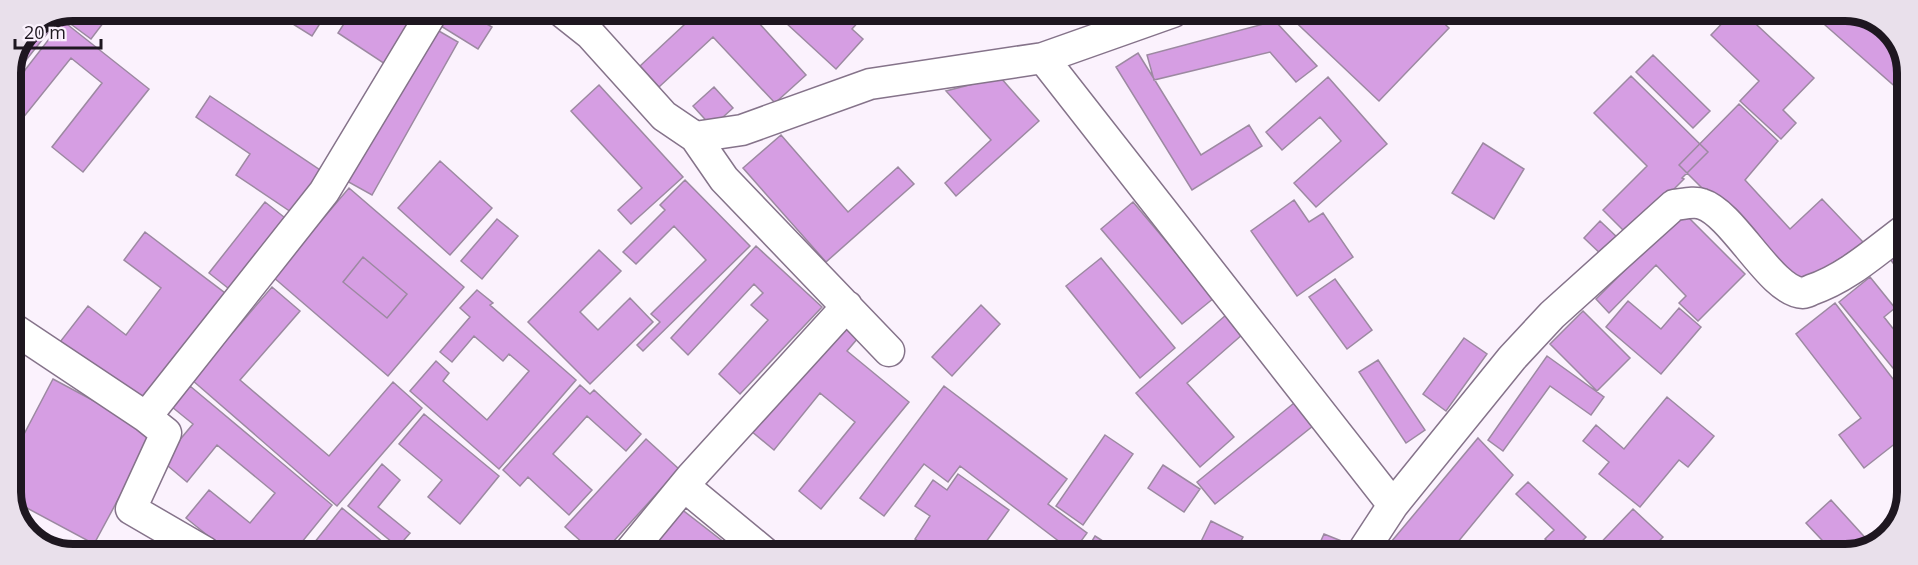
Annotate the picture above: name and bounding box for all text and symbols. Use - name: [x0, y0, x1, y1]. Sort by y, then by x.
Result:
- scale bar: [15, 12, 100, 50]
- text: 20 m: [24, 20, 66, 44]

